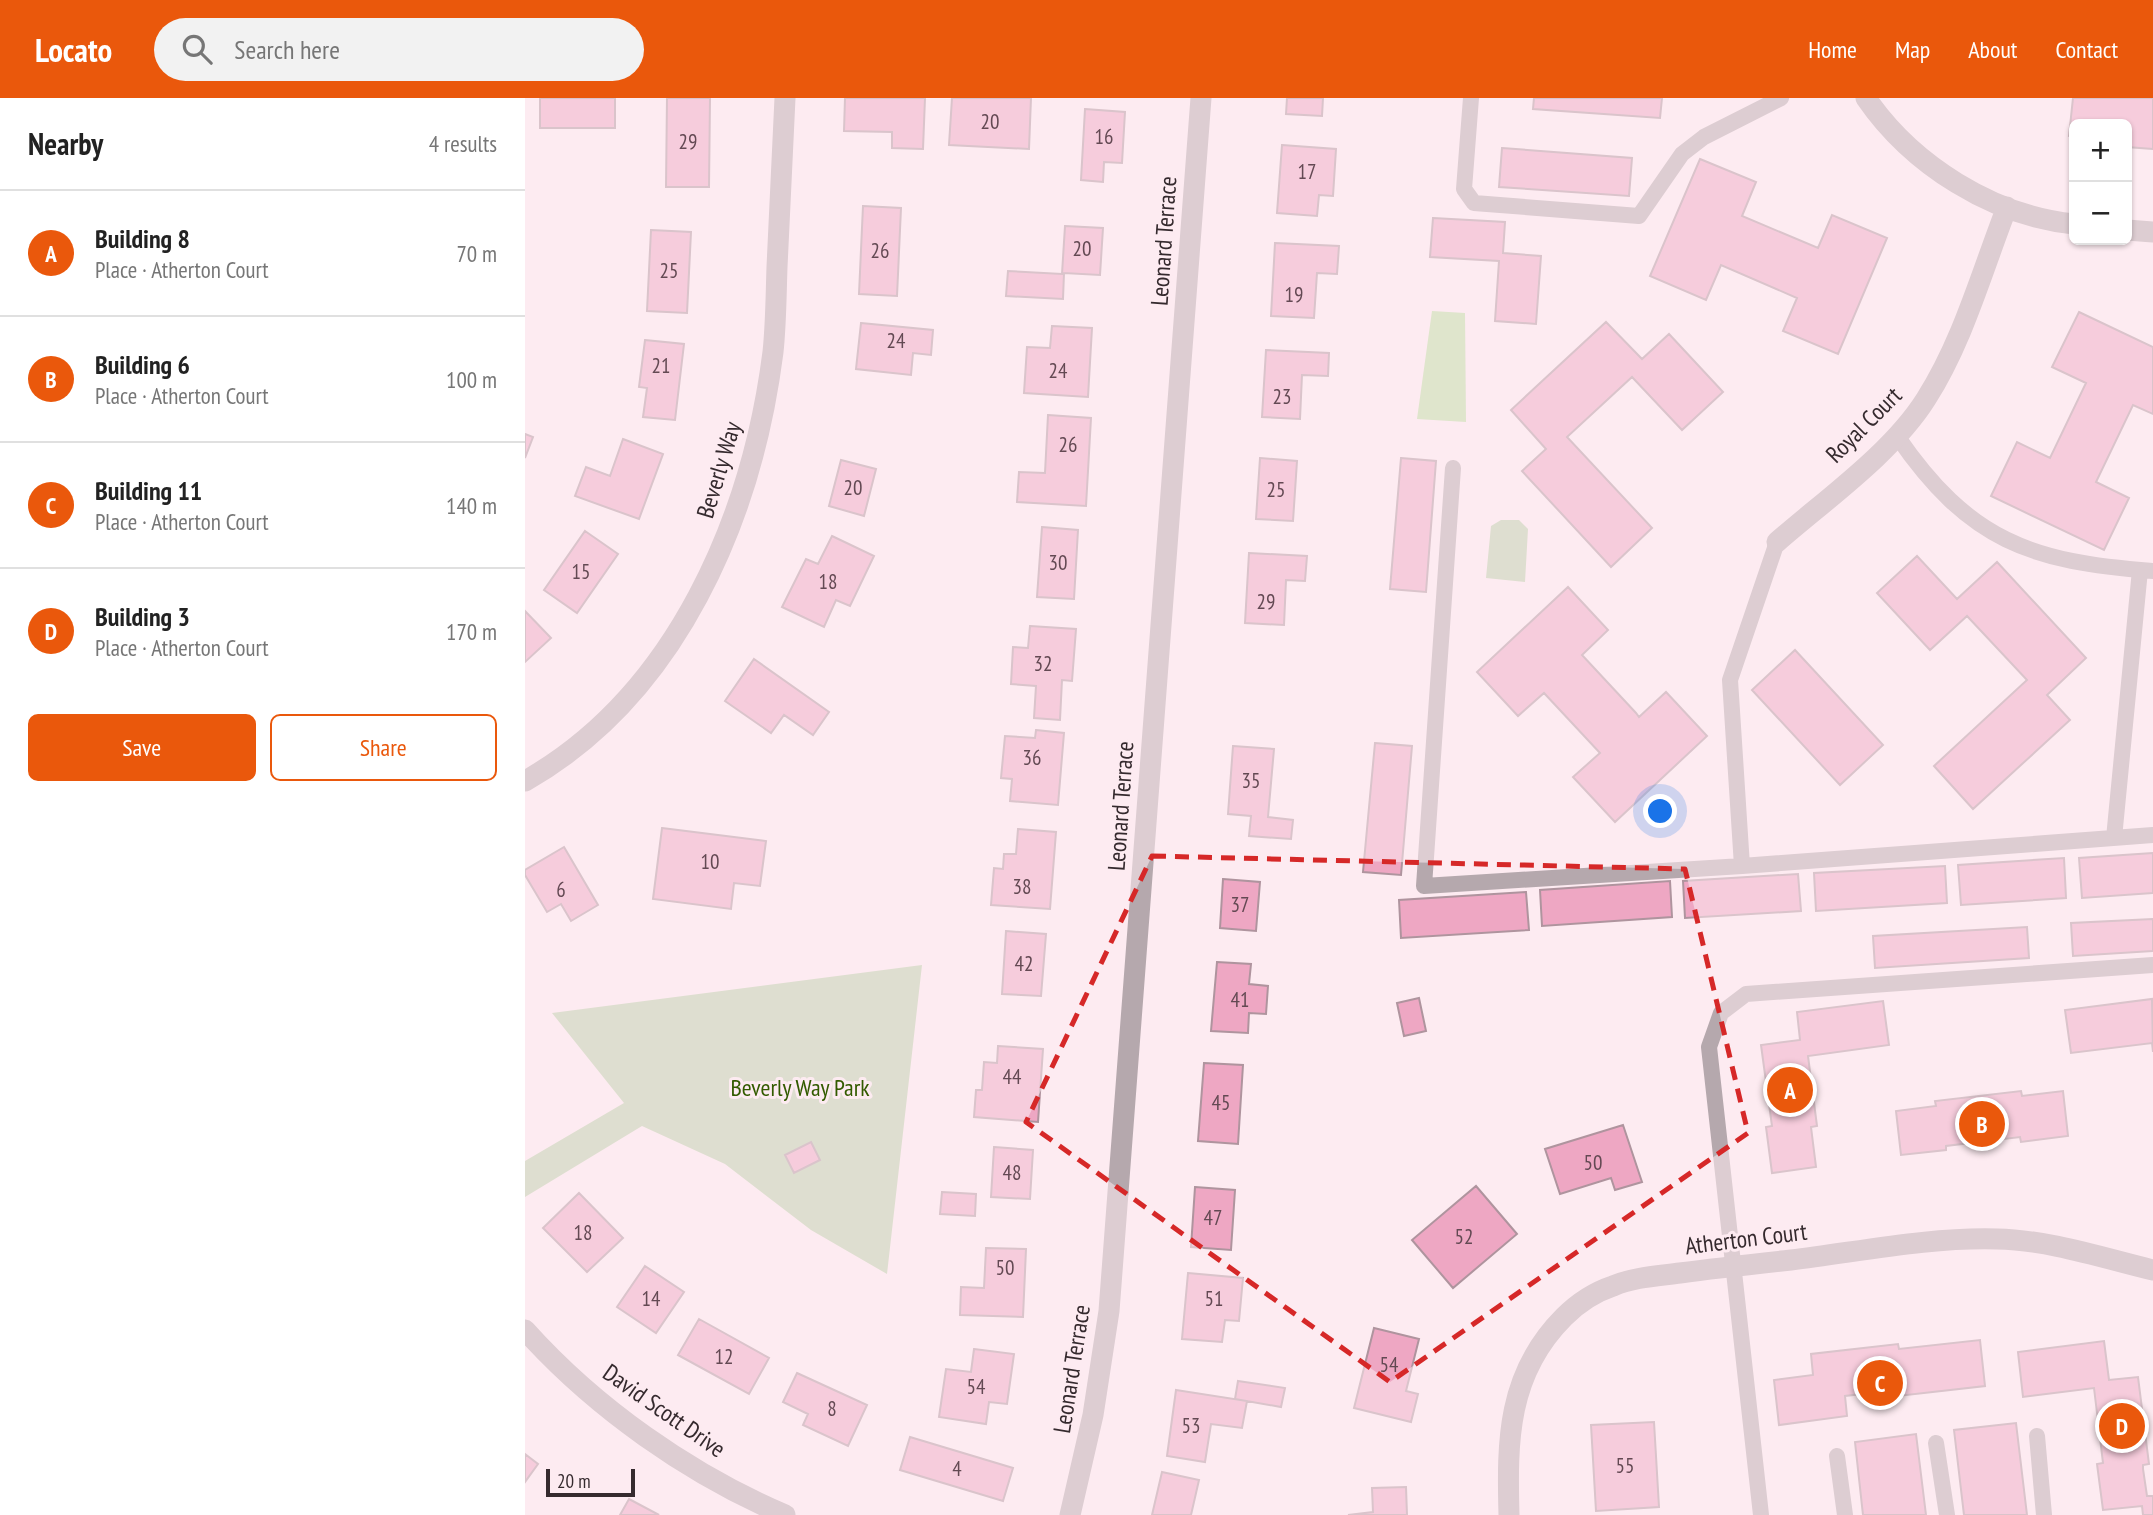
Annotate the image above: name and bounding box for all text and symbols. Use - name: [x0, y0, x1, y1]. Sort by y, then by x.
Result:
- search box: [154, 18, 644, 81]
- text: Locato: [35, 28, 112, 71]
- icon: search: [178, 30, 216, 68]
- text: Search here: [234, 33, 340, 66]
- text: Home: [1808, 34, 1857, 65]
- text: Map: [1895, 34, 1930, 65]
- text: About: [1968, 34, 2017, 65]
- text: Contact: [2055, 34, 2118, 65]
- house number: 20: [981, 108, 999, 135]
- map controls: [2069, 119, 2132, 245]
- button: +: [2069, 119, 2132, 182]
- house number: 16: [1095, 123, 1113, 150]
- text: Nearby: [28, 124, 103, 163]
- house number: 29: [679, 128, 697, 155]
- text: 4 results: [429, 129, 497, 158]
- house number: 17: [1298, 158, 1316, 185]
- street label: Leonard Terrace: [1144, 175, 1183, 307]
- button: −: [2069, 182, 2132, 245]
- text: Building 8: [95, 222, 190, 255]
- house number: 20: [1073, 235, 1091, 262]
- house number: 26: [871, 237, 889, 264]
- text: A: [45, 239, 57, 268]
- text: 70 m: [456, 239, 497, 268]
- text: Place · Atherton Court: [95, 255, 269, 284]
- house number: 25: [660, 257, 678, 284]
- house number: 19: [1285, 281, 1303, 308]
- house number: 24: [887, 327, 906, 354]
- text: Building 6: [95, 348, 190, 381]
- house number: 21: [652, 352, 670, 379]
- house number: 24: [1049, 357, 1068, 384]
- text: B: [45, 365, 57, 394]
- text: 100 m: [446, 365, 497, 394]
- street label: Royal Court: [1819, 380, 1908, 469]
- text: Place · Atherton Court: [95, 381, 269, 410]
- house number: 23: [1273, 383, 1291, 410]
- street label: Beverly Way: [689, 418, 748, 522]
- house number: 26: [1059, 431, 1077, 458]
- text: Building 11: [95, 474, 202, 507]
- house number: 20: [844, 474, 862, 501]
- house number: 25: [1267, 476, 1285, 503]
- text: C: [46, 491, 56, 520]
- text: 140 m: [446, 491, 497, 520]
- text: Place · Atherton Court: [95, 507, 269, 536]
- house number: 30: [1049, 549, 1067, 576]
- house number: 15: [572, 558, 590, 585]
- house number: 18: [819, 568, 837, 595]
- house number: 29: [1257, 588, 1275, 615]
- text: Building 3: [95, 600, 190, 633]
- text: D: [45, 617, 57, 646]
- text: 170 m: [446, 617, 497, 646]
- text: Place · Atherton Court: [95, 633, 269, 662]
- house number: 32: [1034, 650, 1052, 677]
- button: Save: [28, 714, 256, 781]
- button: Share: [270, 714, 497, 781]
- street label: Leonard Terrace: [1101, 740, 1140, 872]
- house number: 36: [1023, 744, 1041, 771]
- house number: 35: [1242, 767, 1260, 794]
- your location: [1643, 794, 1677, 828]
- house number: 10: [701, 848, 719, 875]
- house number: 38: [1013, 873, 1031, 900]
- house number: 6: [556, 876, 566, 903]
- house number: 37: [1231, 891, 1249, 918]
- house number: 42: [1015, 950, 1033, 977]
- house number: 41: [1231, 986, 1249, 1013]
- house number: 44: [1003, 1063, 1022, 1090]
- pin: A: [1767, 1064, 1813, 1116]
- park label: Beverly Way Park: [730, 1072, 870, 1103]
- house number: 45: [1212, 1089, 1230, 1116]
- pin: B: [1959, 1098, 2005, 1150]
- house number: 50: [1584, 1149, 1602, 1176]
- house number: 48: [1003, 1159, 1021, 1186]
- house number: 47: [1204, 1204, 1222, 1231]
- street label: Atherton Court: [1683, 1216, 1809, 1261]
- house number: 18: [574, 1219, 592, 1246]
- house number: 52: [1455, 1223, 1473, 1250]
- house number: 50: [996, 1254, 1014, 1281]
- house number: 14: [642, 1285, 661, 1312]
- house number: 51: [1205, 1285, 1223, 1312]
- street label: Leonard Terrace: [1046, 1303, 1097, 1435]
- house number: 12: [715, 1343, 733, 1370]
- house number: 54: [1380, 1351, 1399, 1378]
- street label: David Scott Drive: [597, 1357, 732, 1464]
- pin: C: [1857, 1357, 1903, 1409]
- house number: 54: [967, 1373, 986, 1400]
- house number: 8: [827, 1395, 837, 1422]
- pin: D: [2099, 1400, 2145, 1452]
- house number: 53: [1182, 1412, 1200, 1439]
- house number: 55: [1616, 1452, 1634, 1479]
- house number: 4: [952, 1455, 962, 1482]
- scale bar: [546, 1466, 635, 1498]
- text: 20 m: [557, 1469, 591, 1493]

